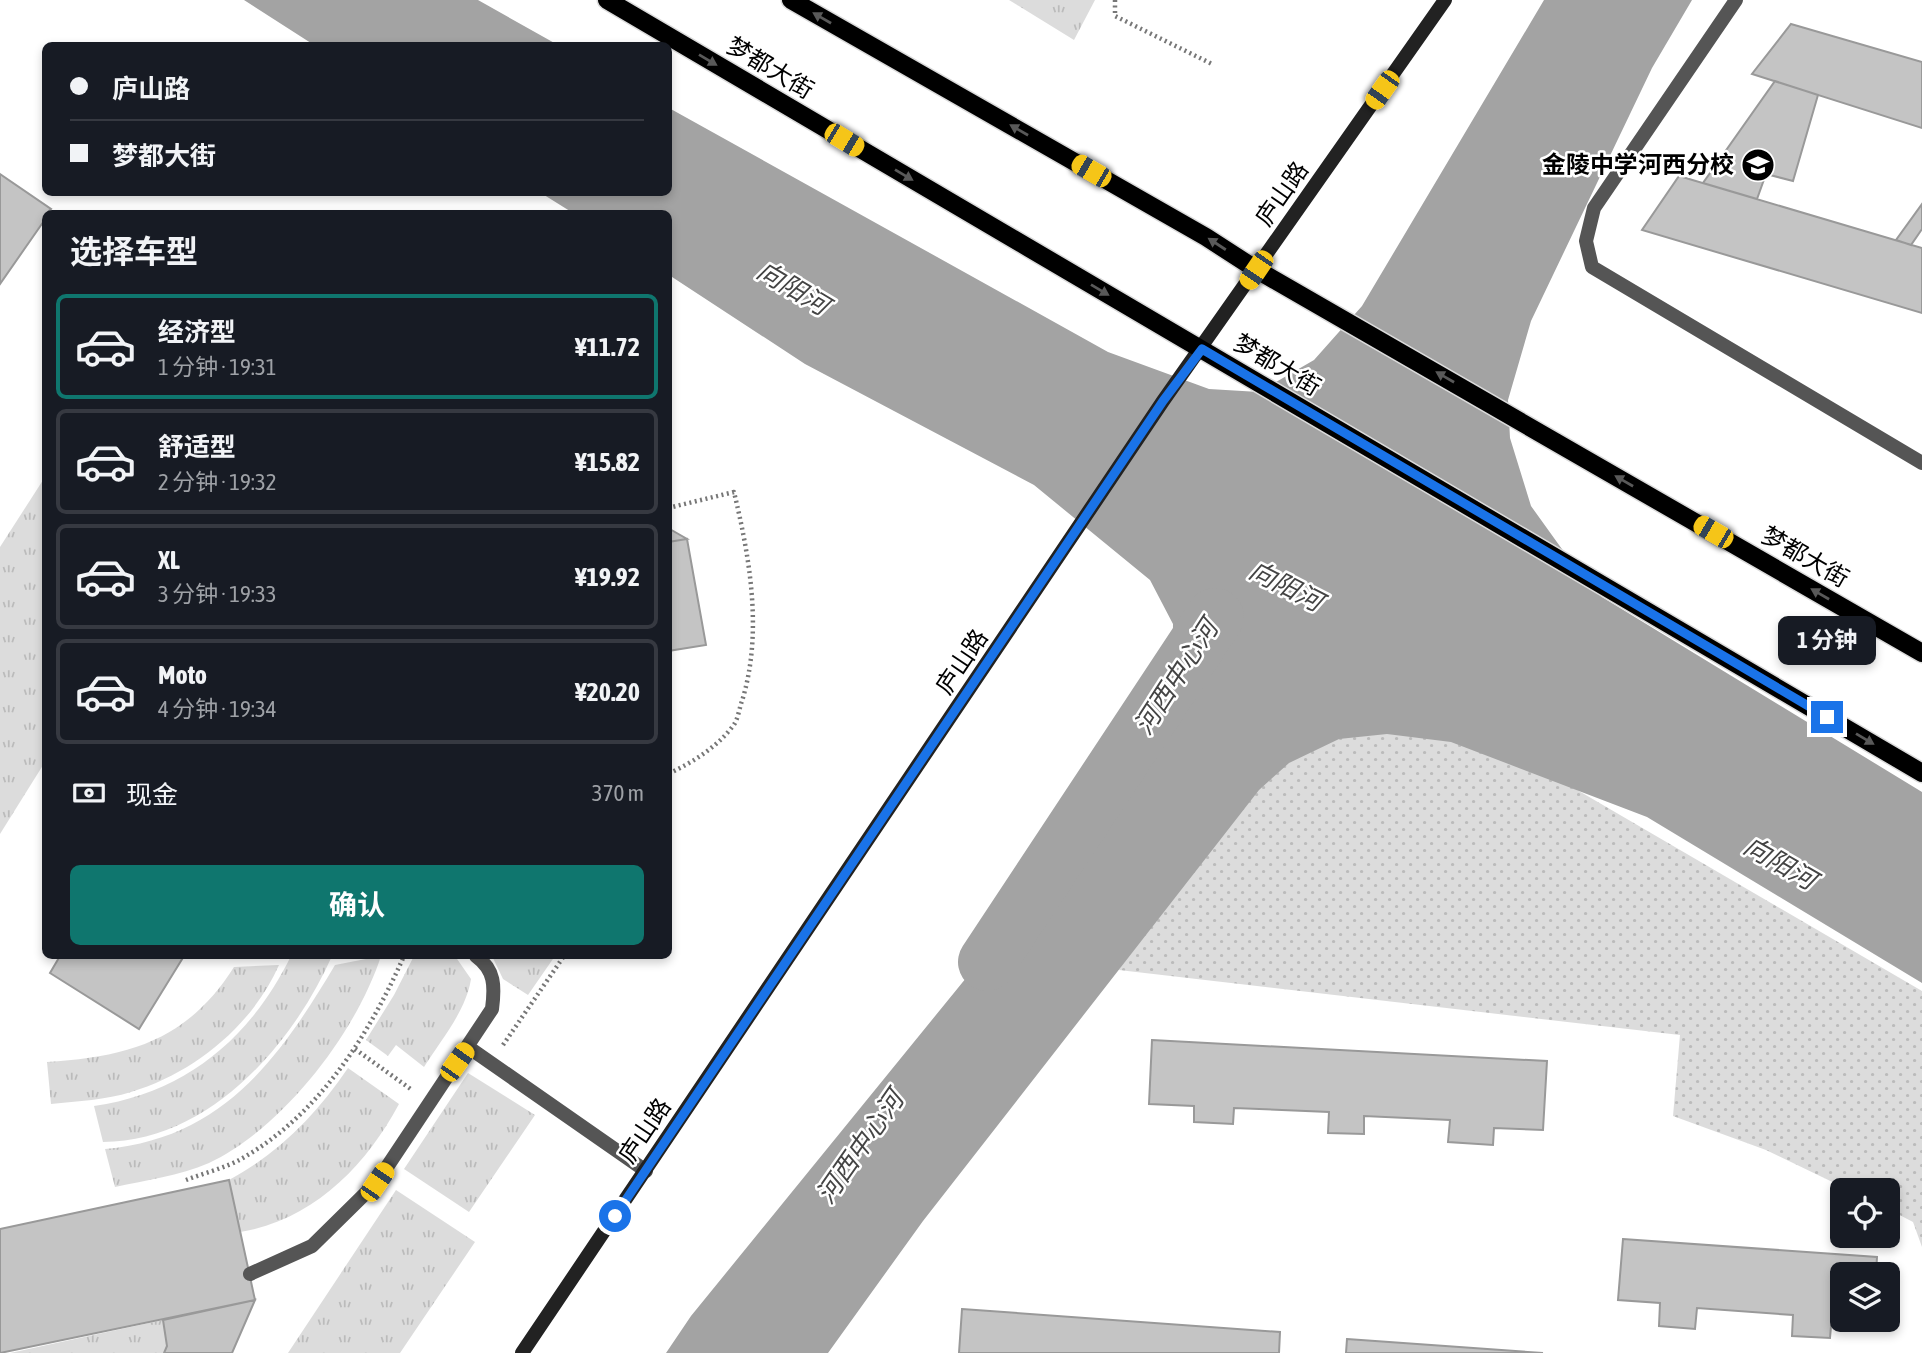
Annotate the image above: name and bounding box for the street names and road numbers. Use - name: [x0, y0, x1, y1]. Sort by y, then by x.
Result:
- street label: 梦都大街: [722, 31, 818, 104]
- street label: 庐山路: [1250, 156, 1313, 231]
- street label: 梦都大街: [1229, 328, 1325, 401]
- street label: 梦都大街: [1757, 521, 1854, 592]
- street label: 庐山路: [930, 624, 993, 699]
- street label: 庐山路: [613, 1093, 676, 1168]

